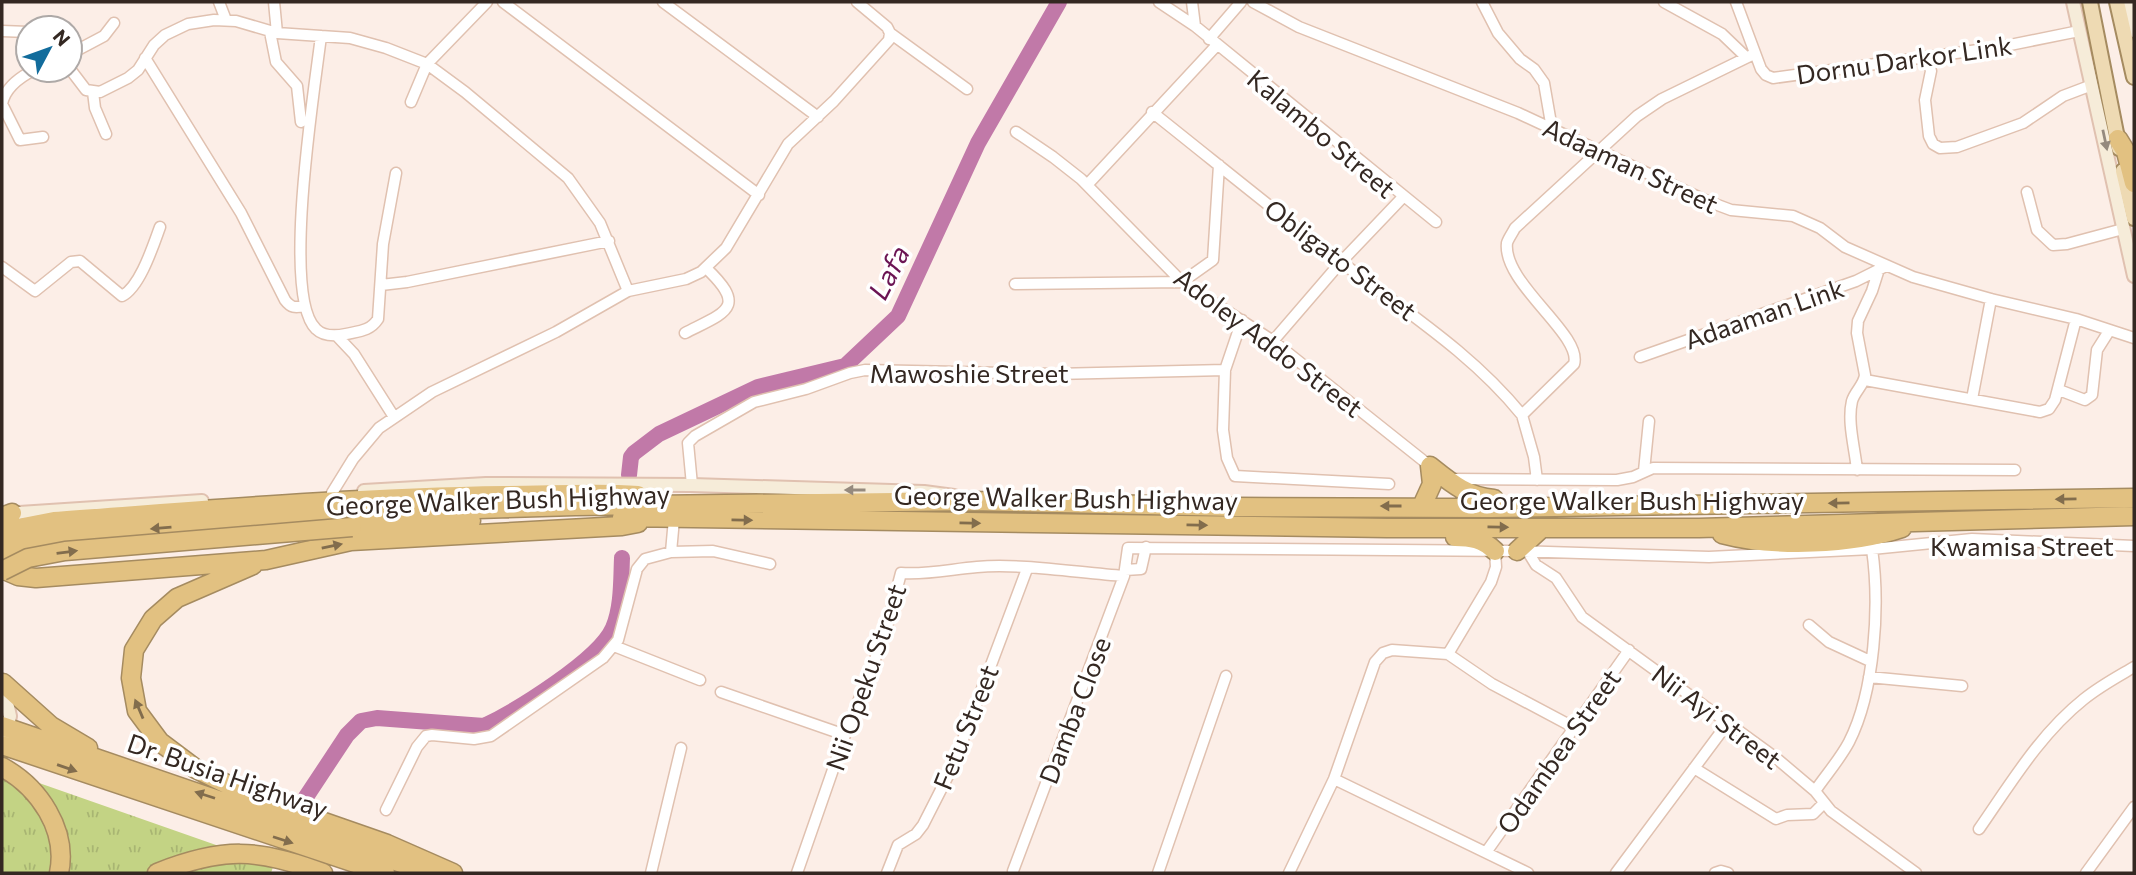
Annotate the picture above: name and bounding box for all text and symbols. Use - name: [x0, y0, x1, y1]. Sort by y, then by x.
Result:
- north arrow: [14, 14, 84, 84]
- text: N: [49, 25, 76, 50]
- street label: Dornu Darkor Link: [1794, 29, 2014, 89]
- street label: Kalambo Street: [1242, 62, 1402, 204]
- street label: Adaaman Street: [1539, 111, 1723, 219]
- one-way arrow: [2099, 129, 2110, 151]
- street label: Obligato Street: [1259, 192, 1423, 326]
- water label: Lafa: [860, 239, 916, 305]
- street label: Adoley Addo Street: [1169, 261, 1369, 423]
- street label: Adaaman Link: [1680, 271, 1848, 355]
- street label: Mawoshie Street: [869, 357, 1069, 388]
- street label: George Walker Bush Highway: [325, 478, 671, 520]
- street label: George Walker Bush Highway: [894, 478, 1238, 516]
- one-way arrow: [843, 484, 865, 496]
- street label: George Walker Bush Highway: [1460, 484, 1804, 515]
- one-way arrow: [2055, 493, 2077, 505]
- one-way arrow: [1827, 497, 1849, 509]
- one-way arrow: [1379, 500, 1401, 512]
- one-way arrow: [731, 514, 753, 526]
- one-way arrow: [959, 517, 981, 528]
- one-way arrow: [1186, 519, 1208, 531]
- one-way arrow: [1487, 521, 1509, 533]
- one-way arrow: [150, 523, 172, 534]
- street label: Kwamisa Street: [1930, 530, 2114, 561]
- one-way arrow: [321, 540, 343, 551]
- one-way arrow: [56, 546, 78, 557]
- street label: Nii Opeku Street: [819, 580, 911, 774]
- street label: Damba Close: [1032, 632, 1116, 788]
- street label: Nii Ayi Street: [1646, 657, 1788, 775]
- street label: Fetu Street: [926, 660, 1004, 794]
- street label: Odambea Street: [1490, 663, 1626, 839]
- one-way arrow: [134, 698, 145, 719]
- street label: Dr. Busia Highway: [124, 726, 332, 824]
- one-way arrow: [57, 763, 78, 774]
- one-way arrow: [194, 789, 215, 800]
- one-way arrow: [273, 835, 294, 845]

